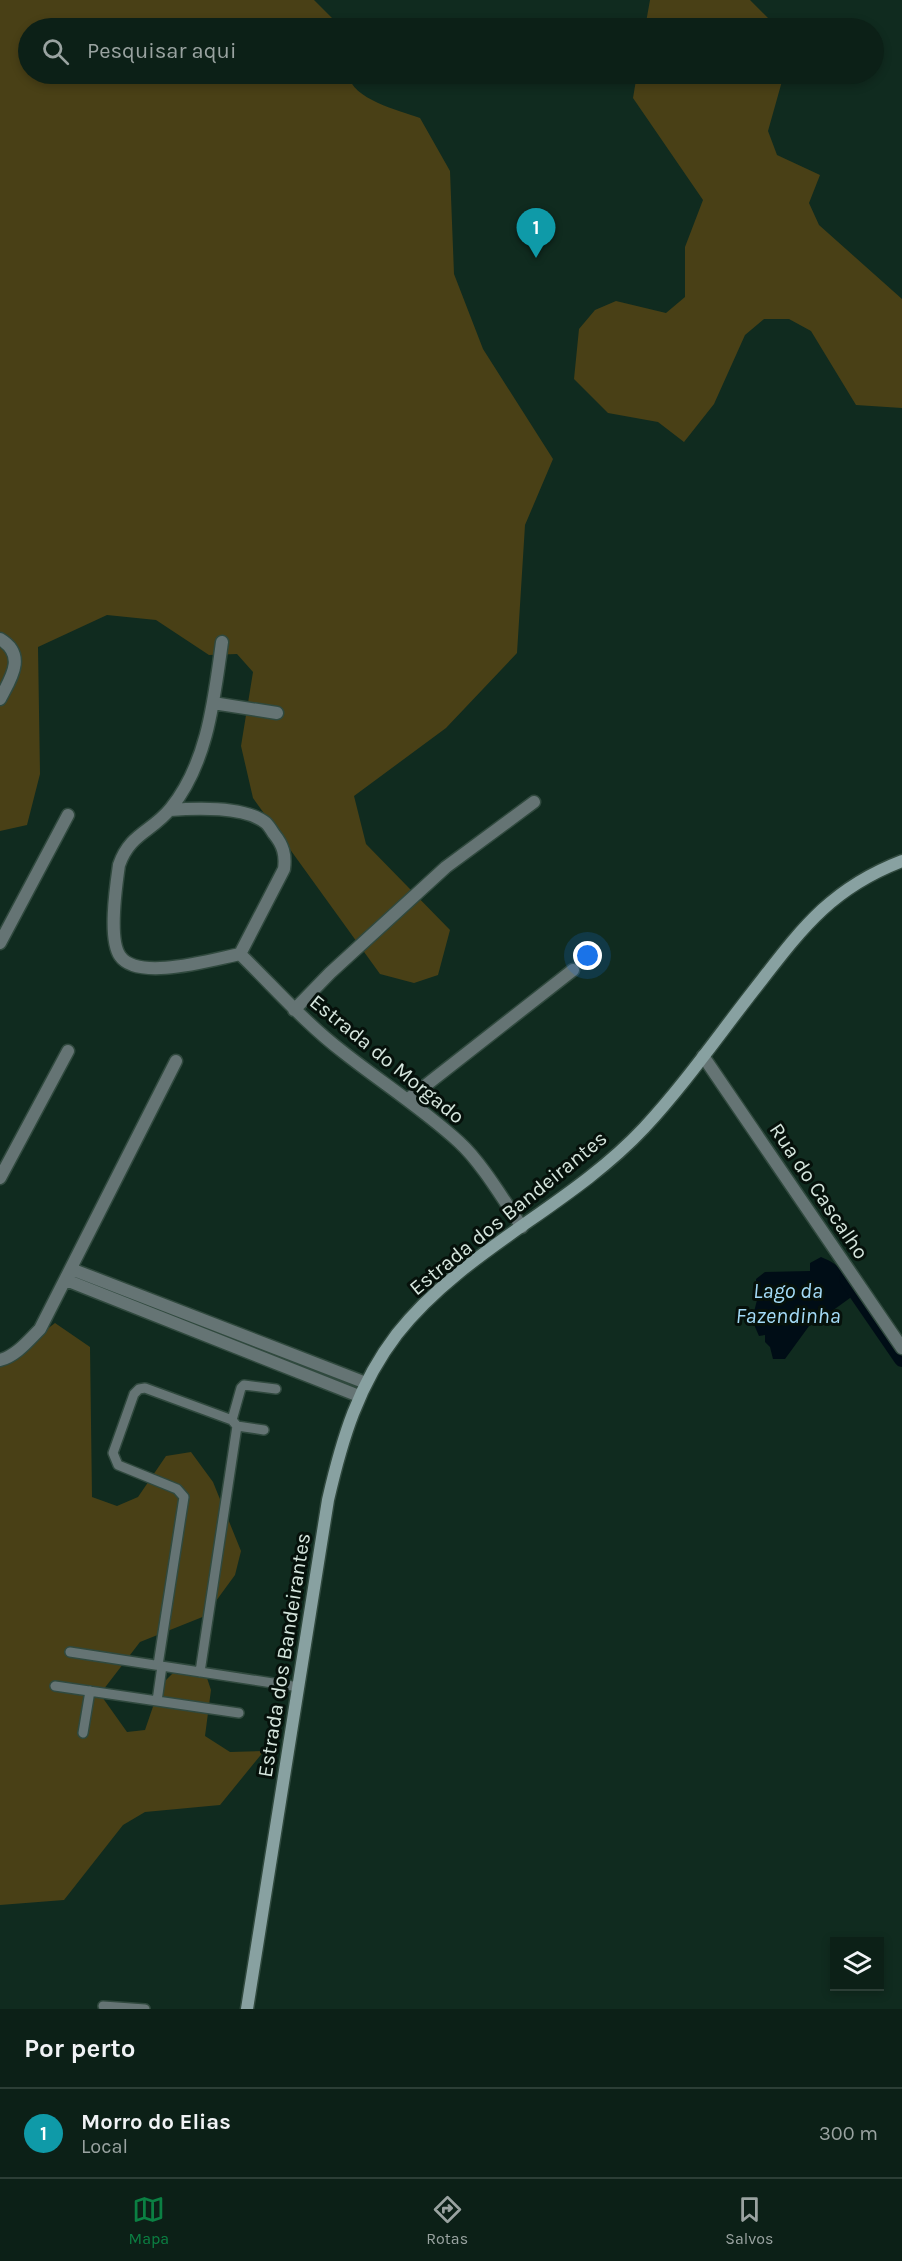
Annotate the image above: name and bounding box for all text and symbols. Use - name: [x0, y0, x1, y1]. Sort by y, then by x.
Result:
- search box: [18, 18, 884, 84]
- icon: search: [39, 35, 72, 68]
- text: Pesquisar aqui: [87, 38, 236, 64]
- pin: 1: [516, 208, 556, 258]
- your location: [573, 941, 602, 970]
- street label: Estrada do Morgado: [305, 989, 469, 1129]
- street label: Rua do Cascalho: [765, 1118, 873, 1264]
- street label: Estrada dos Bandeirantes: [404, 1126, 612, 1300]
- water label: Lago da Fazendinha: [735, 1278, 841, 1329]
- street label: Estrada dos Bandeirantes: [253, 1531, 315, 1779]
- map controls: [830, 1937, 884, 1991]
- button: layers: [830, 1937, 884, 1991]
- text: Por perto: [24, 2033, 135, 2064]
- text: Morro do Elias: [81, 2109, 231, 2135]
- text: 1: [40, 2122, 47, 2145]
- text: 300 m: [819, 2122, 878, 2145]
- text: Local: [81, 2135, 128, 2158]
- tab: Mapa: [129, 2193, 169, 2248]
- tab: Rotas: [426, 2193, 468, 2248]
- tab: Salvos: [725, 2193, 773, 2248]

